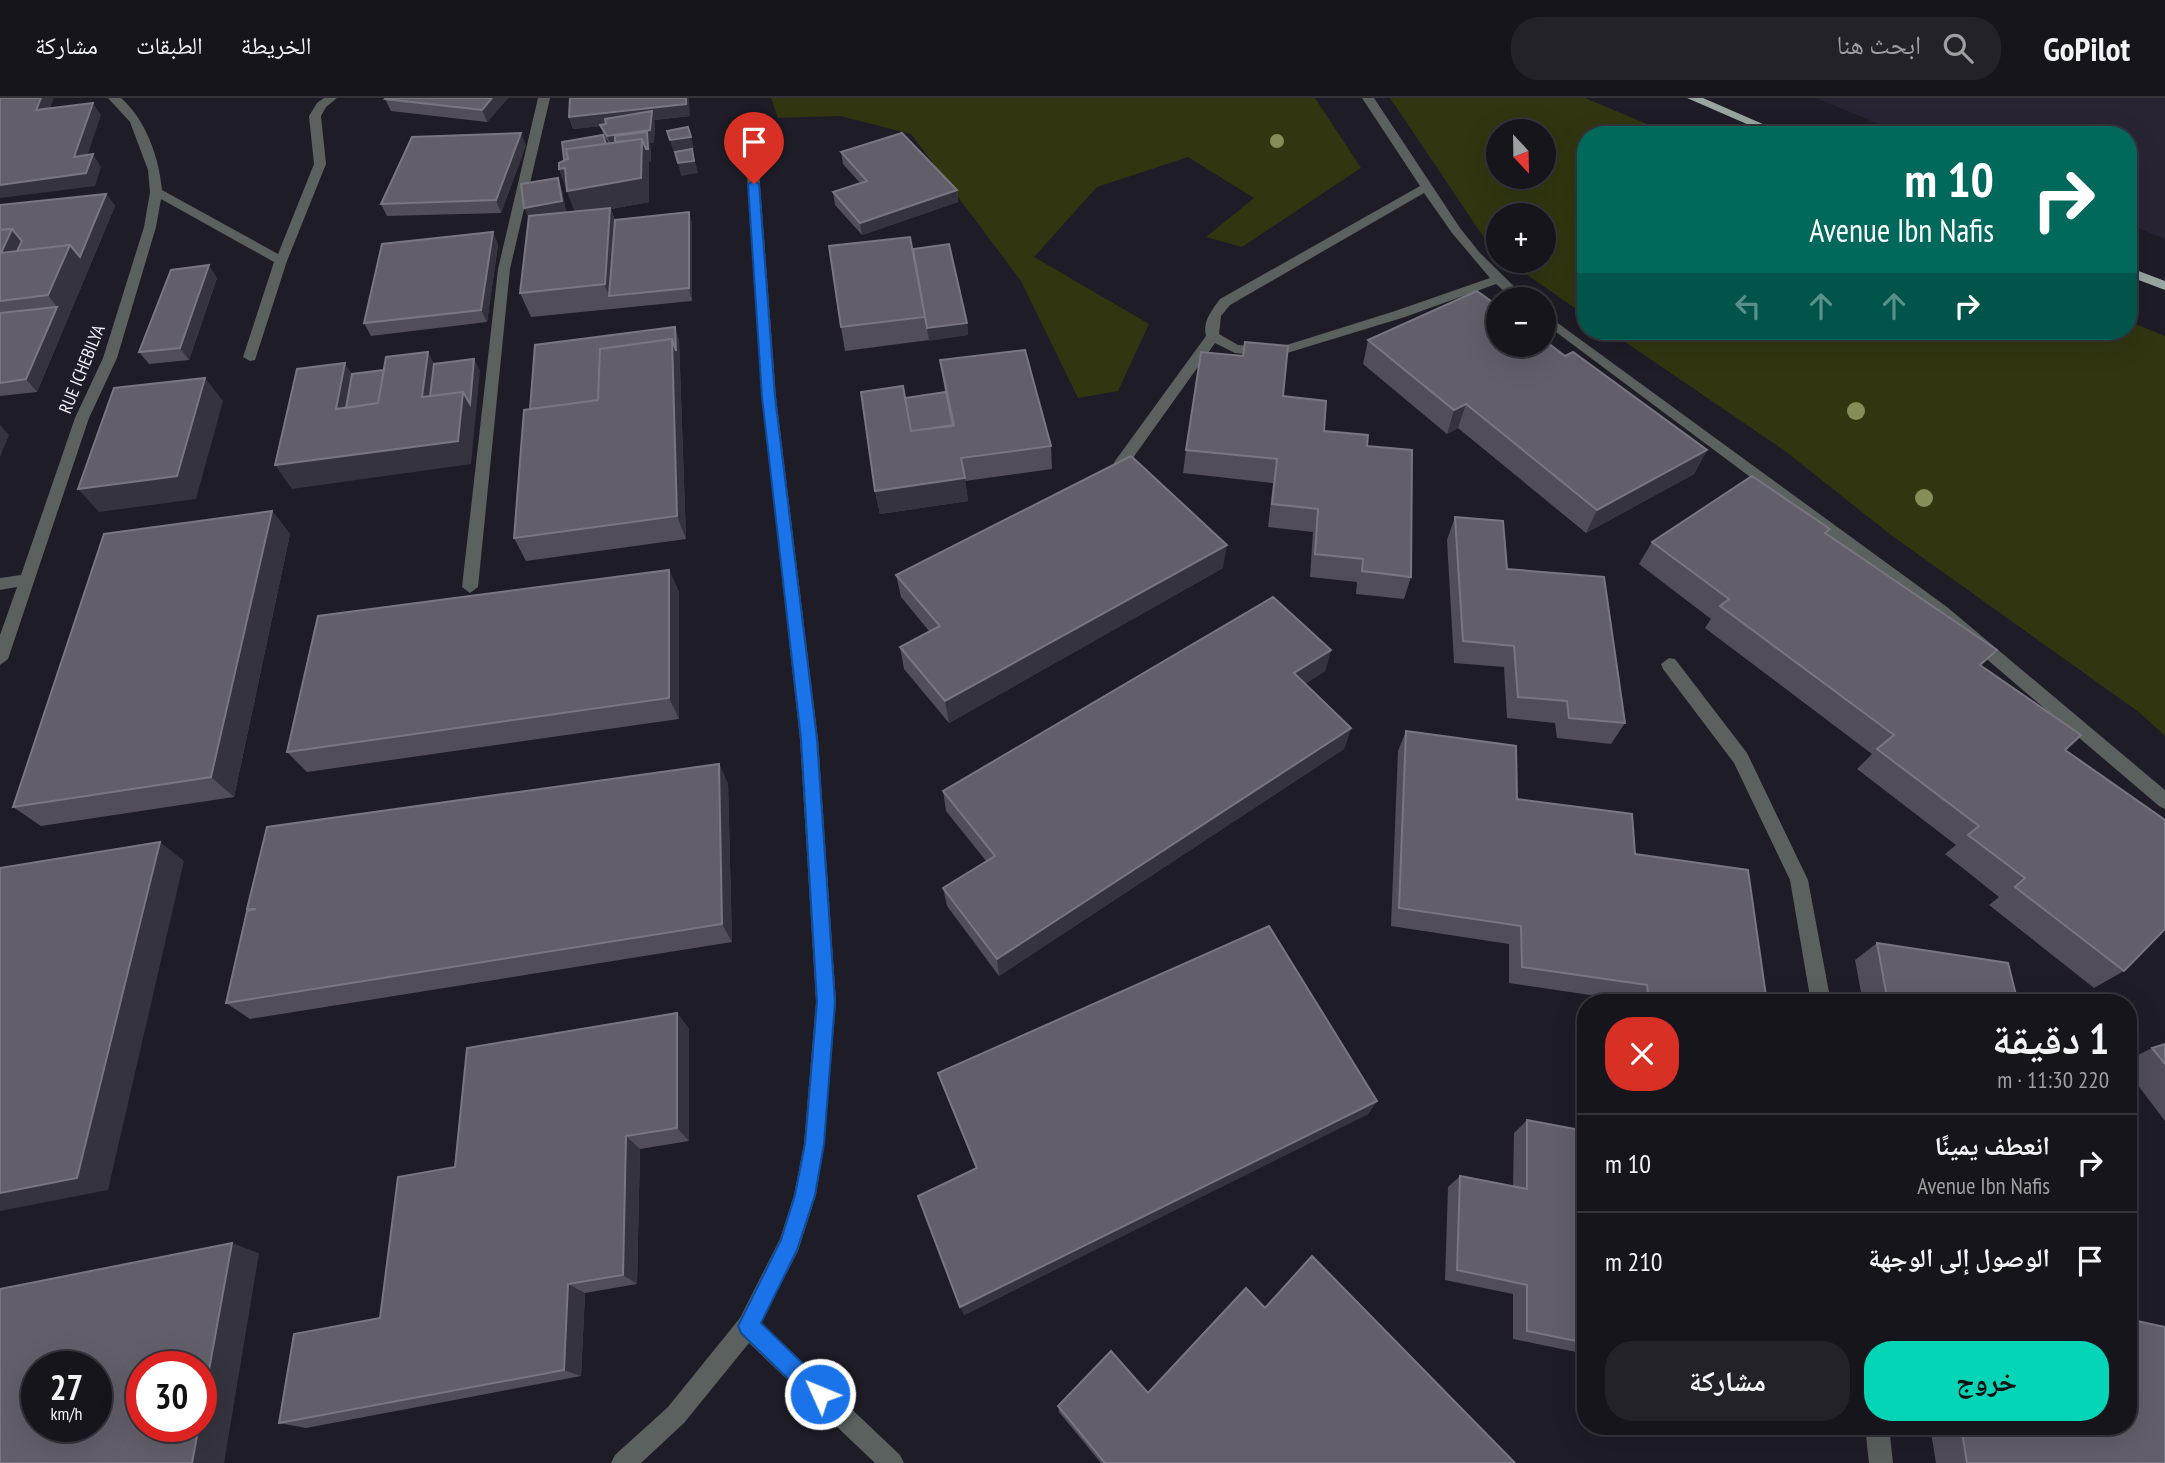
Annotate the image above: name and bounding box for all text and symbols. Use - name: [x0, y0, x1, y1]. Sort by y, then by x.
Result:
- search box: [1511, 17, 2001, 80]
- text: GoPilot: [2043, 27, 2130, 70]
- text: ابحث هنا: [1836, 28, 1921, 61]
- icon: search: [1939, 29, 1977, 67]
- text: مشاركة: [35, 30, 98, 61]
- text: الطبقات: [136, 30, 203, 61]
- text: الخريطة: [241, 30, 311, 61]
- pin: [724, 112, 784, 184]
- north arrow: [1486, 119, 1556, 189]
- map controls: [1486, 119, 1556, 357]
- icon: arrive: [735, 123, 773, 161]
- text: 10 m: [1905, 147, 1994, 211]
- icon: right: [2018, 154, 2109, 245]
- button: +: [1486, 203, 1556, 273]
- text: Avenue Ibn Nafis: [1809, 209, 1994, 251]
- button: −: [1486, 287, 1556, 357]
- icon: left: [1729, 287, 1767, 325]
- icon: ahead: [1802, 287, 1840, 325]
- icon: ahead: [1875, 287, 1913, 325]
- icon: right: [1948, 287, 1986, 325]
- street label: RUE ICHEBILYA: [53, 321, 110, 417]
- text: 1 دقيقة: [1992, 1011, 2109, 1066]
- button: close: [1605, 1017, 1679, 1091]
- text: 220 m · 11:30: [1997, 1065, 2109, 1094]
- text: انعطف يمينًا: [1934, 1129, 2050, 1162]
- icon: right: [2071, 1144, 2109, 1182]
- text: 10 m: [1605, 1147, 1651, 1180]
- text: Avenue Ibn Nafis: [1917, 1171, 2050, 1200]
- text: الوصول إلى الوجهة: [1868, 1241, 2050, 1274]
- icon: arrive: [2071, 1242, 2109, 1280]
- text: 210 m: [1605, 1245, 1663, 1278]
- button: مشاركة: [1605, 1341, 1850, 1421]
- button: خروج: [1864, 1341, 2109, 1421]
- speed limit sign: 30: [126, 1351, 217, 1442]
- position arrow: [783, 1357, 857, 1431]
- text: 27: [50, 1364, 83, 1410]
- text: km/h: [51, 1402, 82, 1425]

